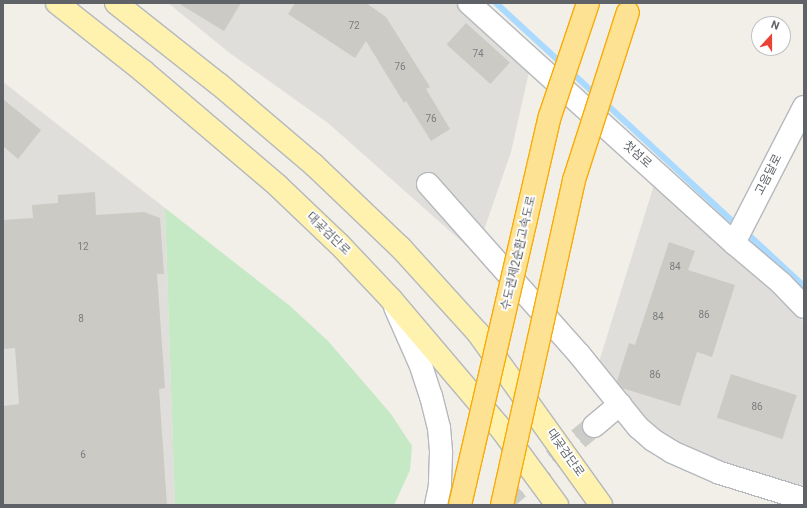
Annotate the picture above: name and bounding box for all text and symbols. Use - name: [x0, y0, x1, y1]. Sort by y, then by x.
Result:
- north arrow: [751, 16, 791, 56]
- text: N: [769, 18, 781, 33]
- house number: 72: [348, 20, 360, 32]
- house number: 74: [472, 48, 484, 60]
- house number: 76: [394, 61, 406, 73]
- house number: 76: [425, 113, 437, 125]
- street label: 첫섬로: [620, 139, 654, 171]
- street label: 고음달로: [753, 152, 785, 198]
- street label: 수도권제2순환고속도로: [499, 194, 539, 312]
- street label: 대곶검단로: [303, 210, 353, 258]
- house number: 12: [77, 241, 89, 253]
- house number: 84: [669, 261, 681, 273]
- house number: 86: [698, 309, 710, 321]
- house number: 84: [652, 311, 664, 323]
- house number: 8: [78, 313, 84, 325]
- house number: 86: [649, 369, 661, 381]
- house number: 86: [751, 401, 763, 413]
- street label: 대곶검단로: [543, 426, 587, 480]
- house number: 6: [80, 449, 86, 461]

